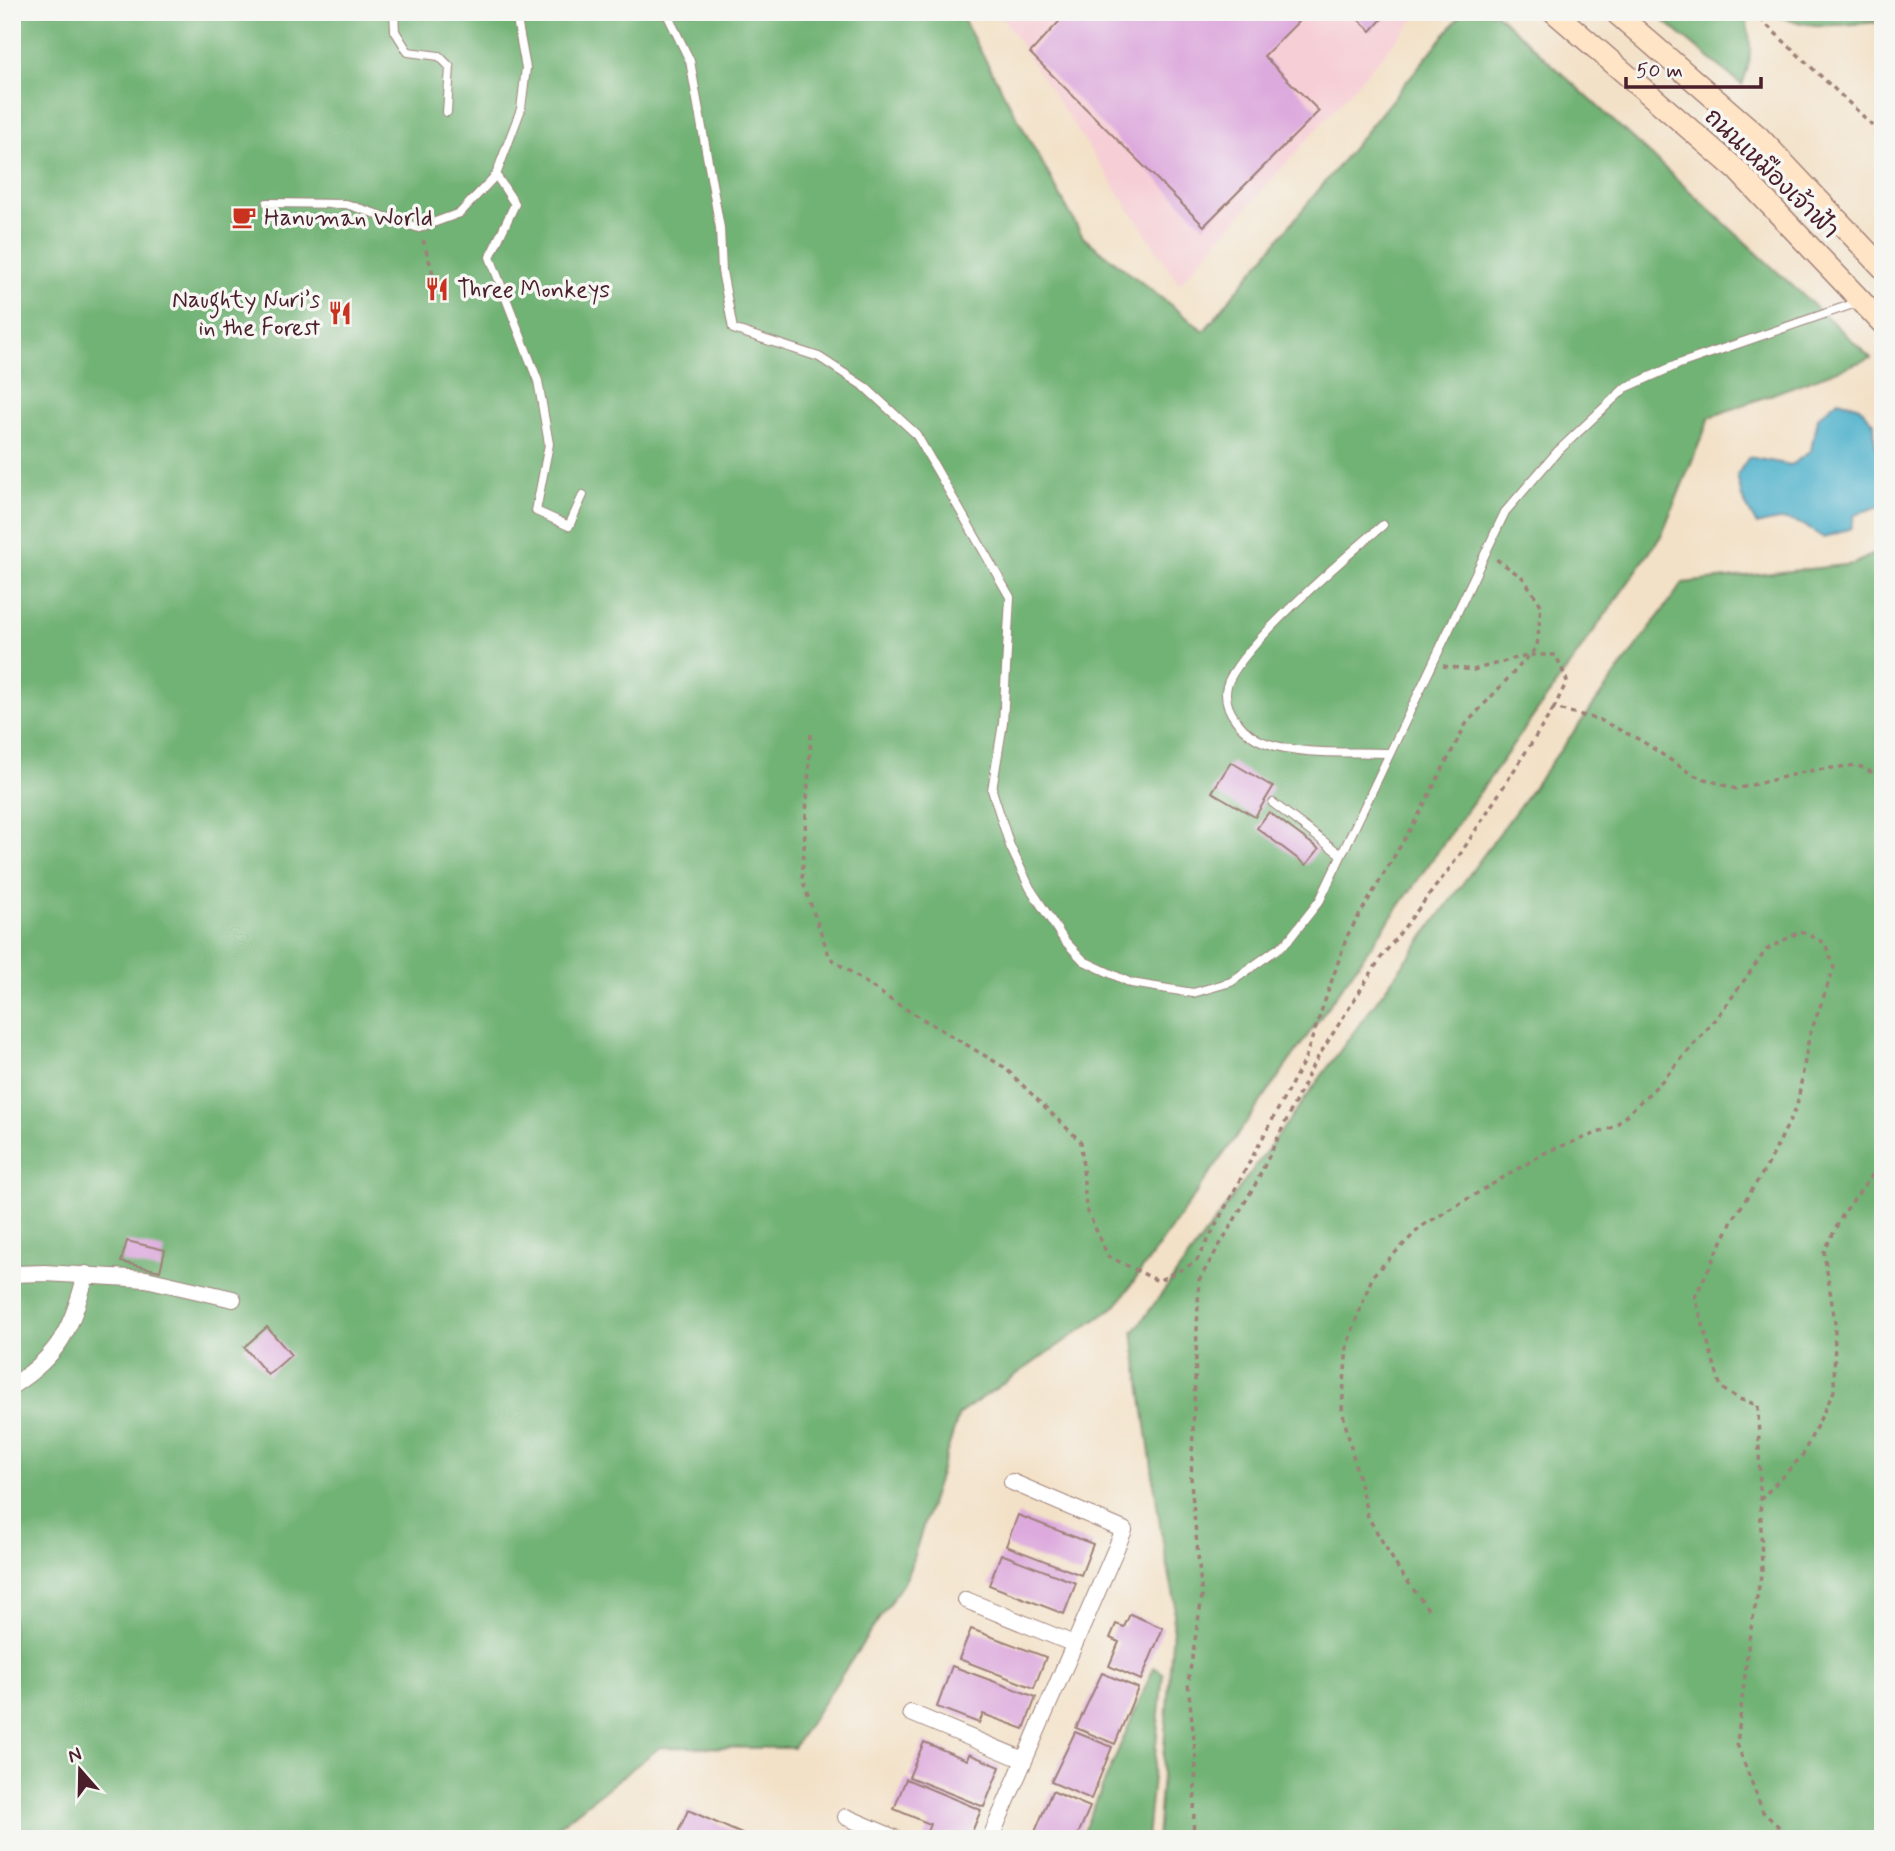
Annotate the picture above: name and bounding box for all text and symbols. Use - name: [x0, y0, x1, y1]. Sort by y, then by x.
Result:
- scale bar: [1626, 46, 1760, 90]
- text: 50 m: [1636, 57, 1683, 85]
- street label: ถนนเหมืองเจ้าฟ้า: [1697, 101, 1845, 246]
- cafe icon: Hanuman World: [230, 203, 258, 231]
- place label: Hanuman World: [264, 203, 433, 234]
- restaurant icon: Three Monkeys: [423, 275, 451, 303]
- place label: Three Monkeys: [457, 275, 610, 306]
- place label: Naughty Nuri’s in the Forest: [172, 285, 320, 344]
- restaurant icon: Naughty Nuri’s in the Forest: [326, 299, 354, 327]
- north arrow: [46, 1736, 116, 1806]
- text: N: [64, 1742, 85, 1769]

